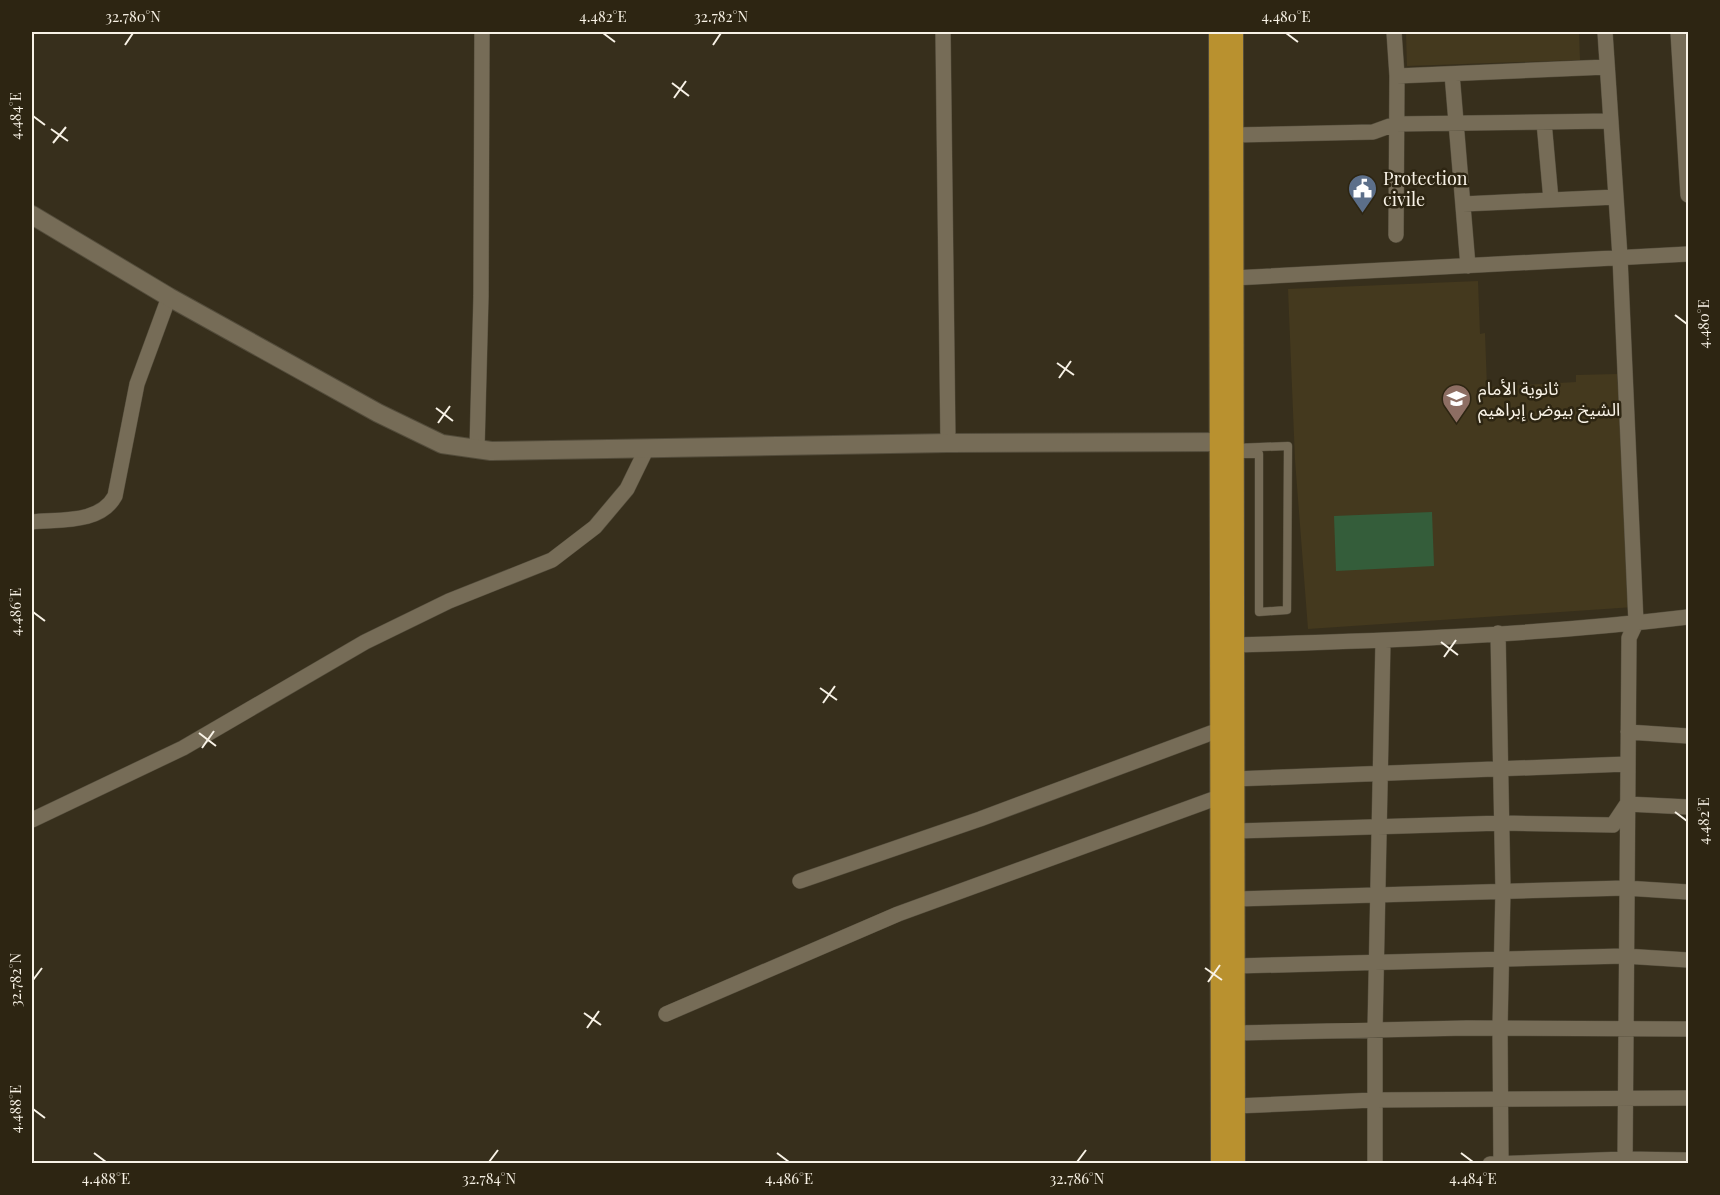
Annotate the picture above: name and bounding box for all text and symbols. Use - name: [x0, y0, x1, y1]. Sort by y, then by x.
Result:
- text: 32.780°N: [105, 6, 161, 26]
- text: 4.482°E: [579, 6, 627, 26]
- text: 32.782°N: [694, 6, 748, 26]
- text: 4.480°E: [1261, 6, 1311, 26]
- text: 4.484°E: [5, 92, 25, 140]
- place label: Protection civile: [1383, 166, 1468, 211]
- public building icon: Protection civile: [1346, 172, 1378, 214]
- text: 4.480°E: [1693, 299, 1713, 349]
- place label: ثانوية الأمام الشيخ بيوض إبراهيم: [1478, 376, 1620, 423]
- school or university icon: ثانوية الأمام الشيخ بيوض إبراهيم: [1441, 382, 1473, 424]
- text: 4.486°E: [5, 588, 25, 636]
- text: 4.482°E: [1693, 797, 1713, 845]
- text: 32.782°N: [5, 953, 25, 1007]
- text: 4.488°E: [5, 1085, 25, 1133]
- text: 4.488°E: [82, 1168, 130, 1188]
- text: 32.784°N: [462, 1168, 517, 1188]
- text: 4.486°E: [765, 1168, 813, 1188]
- text: 32.786°N: [1050, 1168, 1105, 1188]
- text: 4.484°E: [1449, 1168, 1497, 1188]

